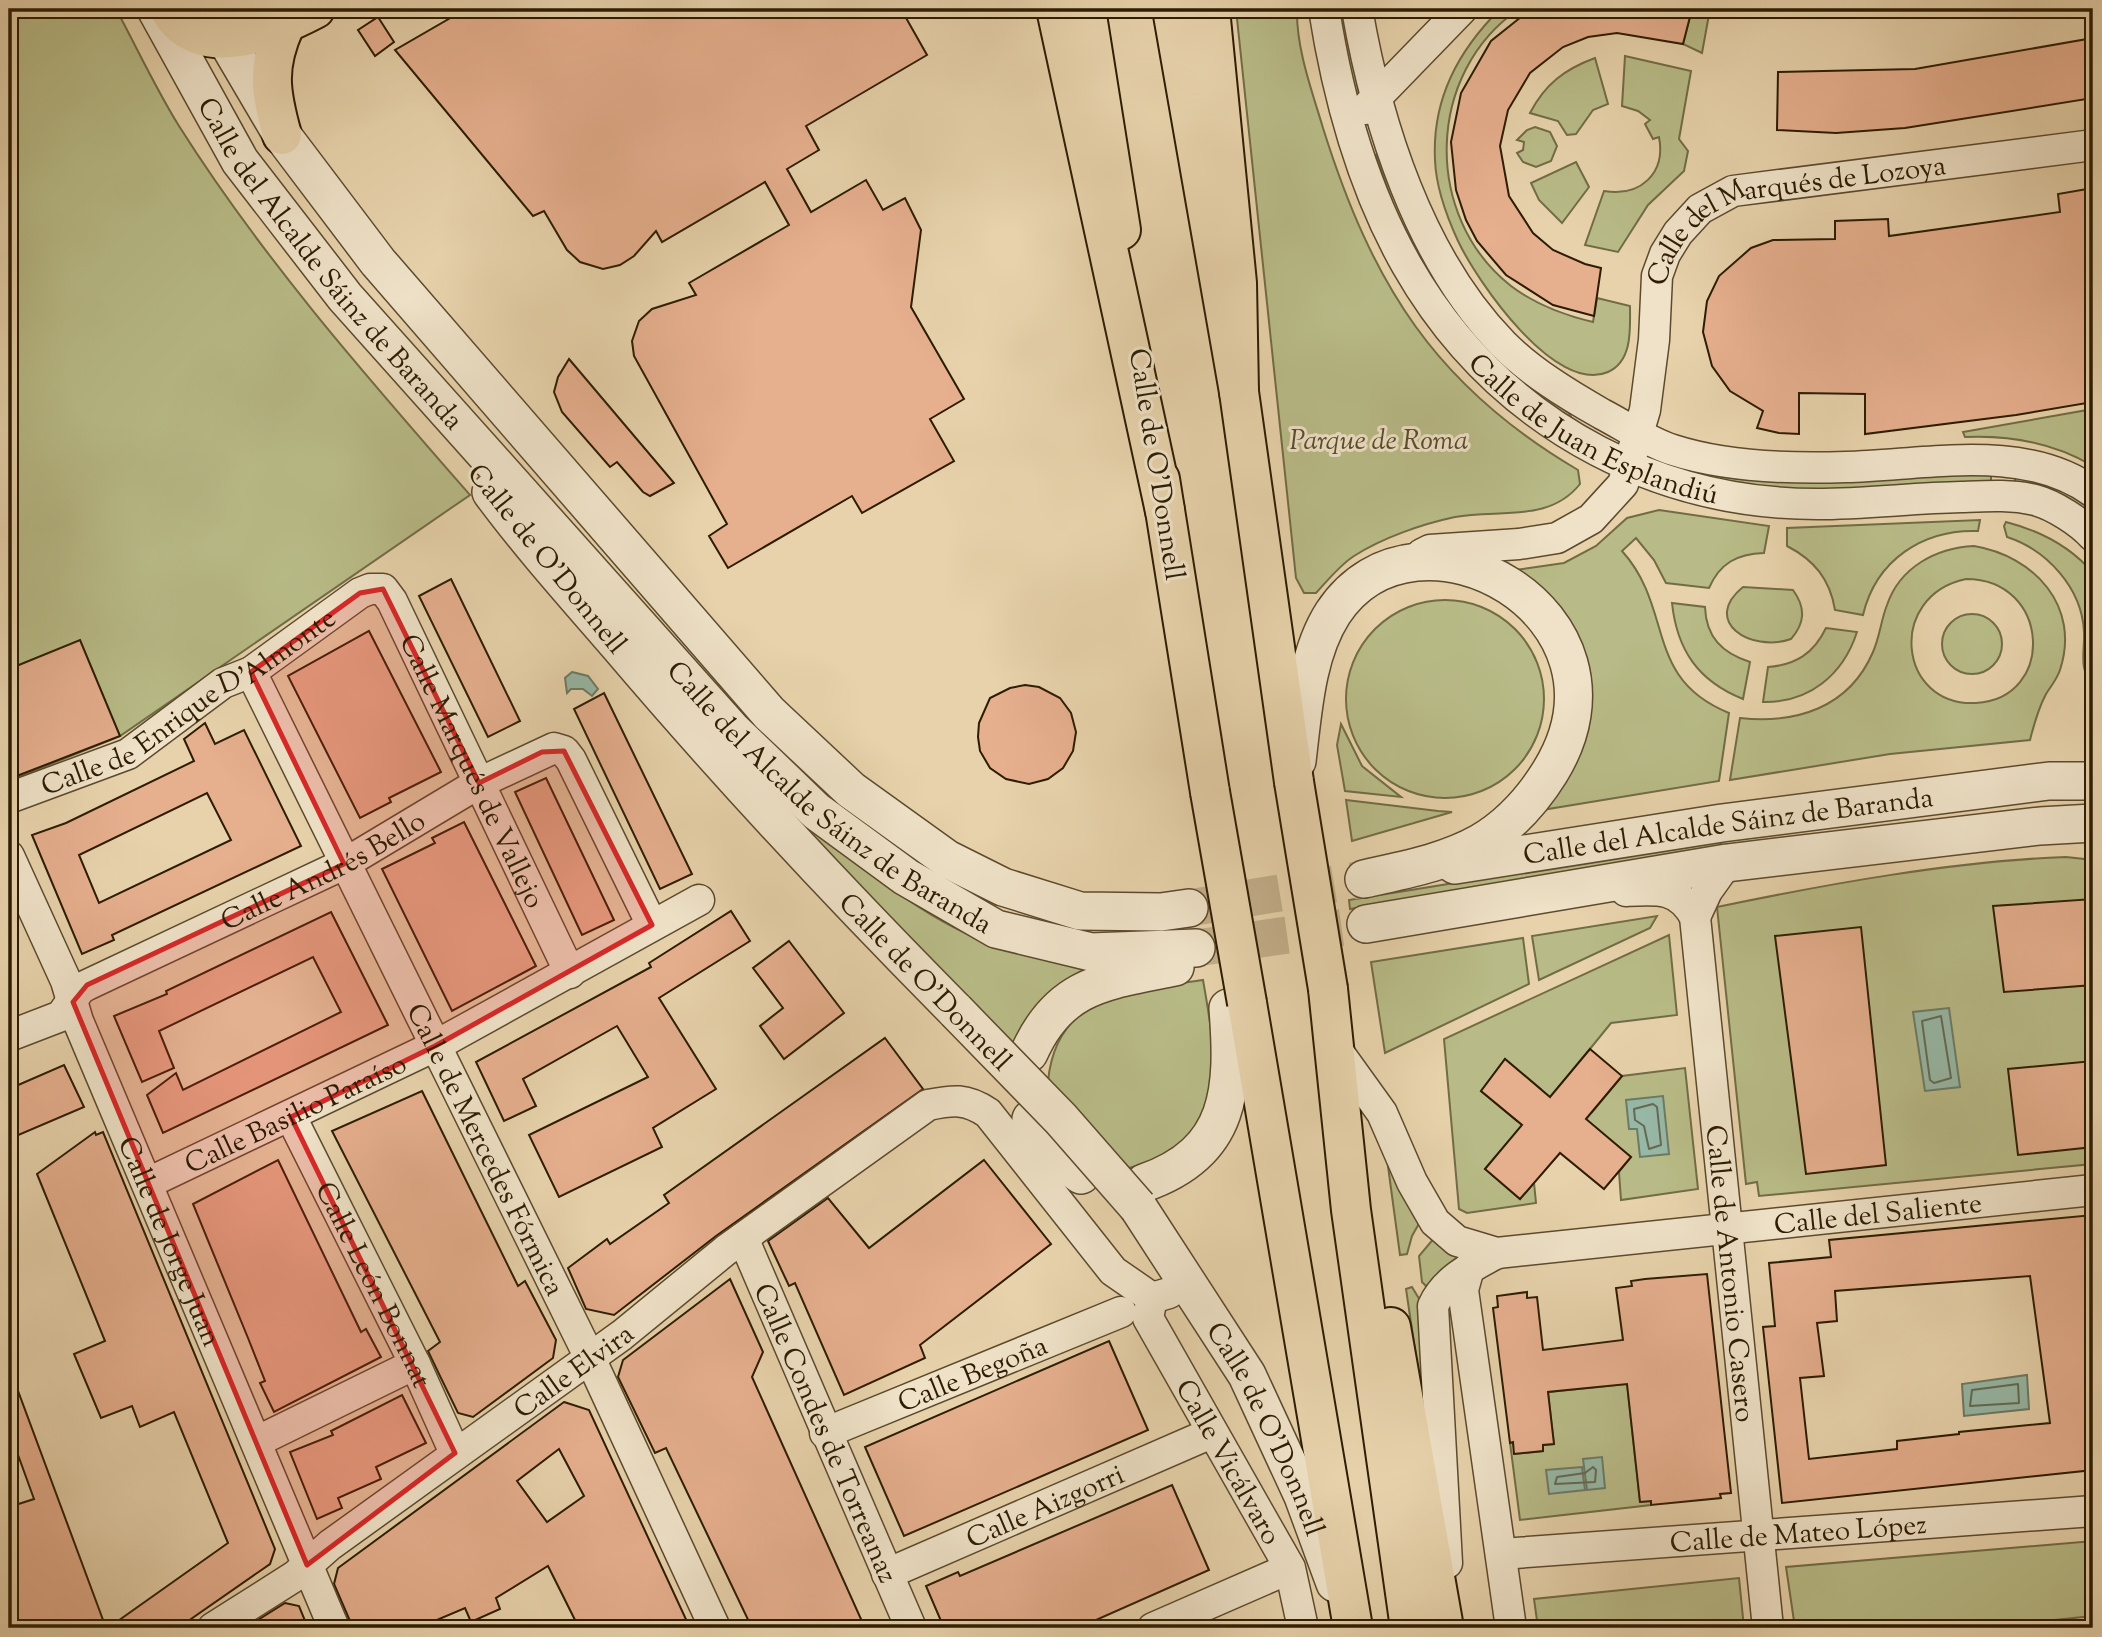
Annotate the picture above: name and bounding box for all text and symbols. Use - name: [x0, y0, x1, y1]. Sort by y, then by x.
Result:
- street label: Calle del Alcalde Sáinz de Baranda: [186, 91, 472, 440]
- street label: Calle del Marqués de Lozoya: [1638, 147, 1949, 292]
- street label: Calle de Juan Esplandiú: [1458, 345, 1722, 517]
- street label: Calle de O'Donnell: [1117, 346, 1193, 583]
- park label: Parque de Roma: [1290, 422, 1468, 462]
- street label: Calle de O'Donnell: [456, 456, 635, 664]
- street label: Calle de Enrique D'Almonte: [36, 600, 345, 807]
- street label: Calle Marqués de Vallejo: [388, 628, 553, 916]
- street label: Calle del Alcalde Sáinz de Baranda: [656, 653, 999, 946]
- street label: Calle del Alcalde Sáinz de Baranda: [1521, 779, 1936, 877]
- street label: Calle Andrés Bello: [215, 803, 434, 942]
- street label: Calle de O'Donnell: [828, 885, 1020, 1081]
- street label: Calle de Mercedes Fórmica: [395, 997, 573, 1303]
- street label: Calle Basilio Paraíso: [179, 1045, 414, 1186]
- street label: Calle de Antonio Casero: [1693, 1123, 1764, 1424]
- street label: Calle de Jorge Juan: [106, 1131, 230, 1353]
- street label: Calle León Bonnat: [304, 1176, 440, 1395]
- street label: Calle del Saliente: [1772, 1185, 1984, 1247]
- street label: Calle Condes de Torreanaz: [742, 1278, 906, 1590]
- street label: Calle de O'Donnell: [1195, 1315, 1333, 1542]
- street label: Calle Elvira: [506, 1316, 644, 1430]
- street label: Calle Begoña: [892, 1327, 1054, 1424]
- street label: Calle Vicálvaro: [1164, 1373, 1290, 1553]
- street label: Calle Aizgorri: [961, 1456, 1131, 1560]
- street label: Calle de Mateo López: [1669, 1506, 1928, 1565]

